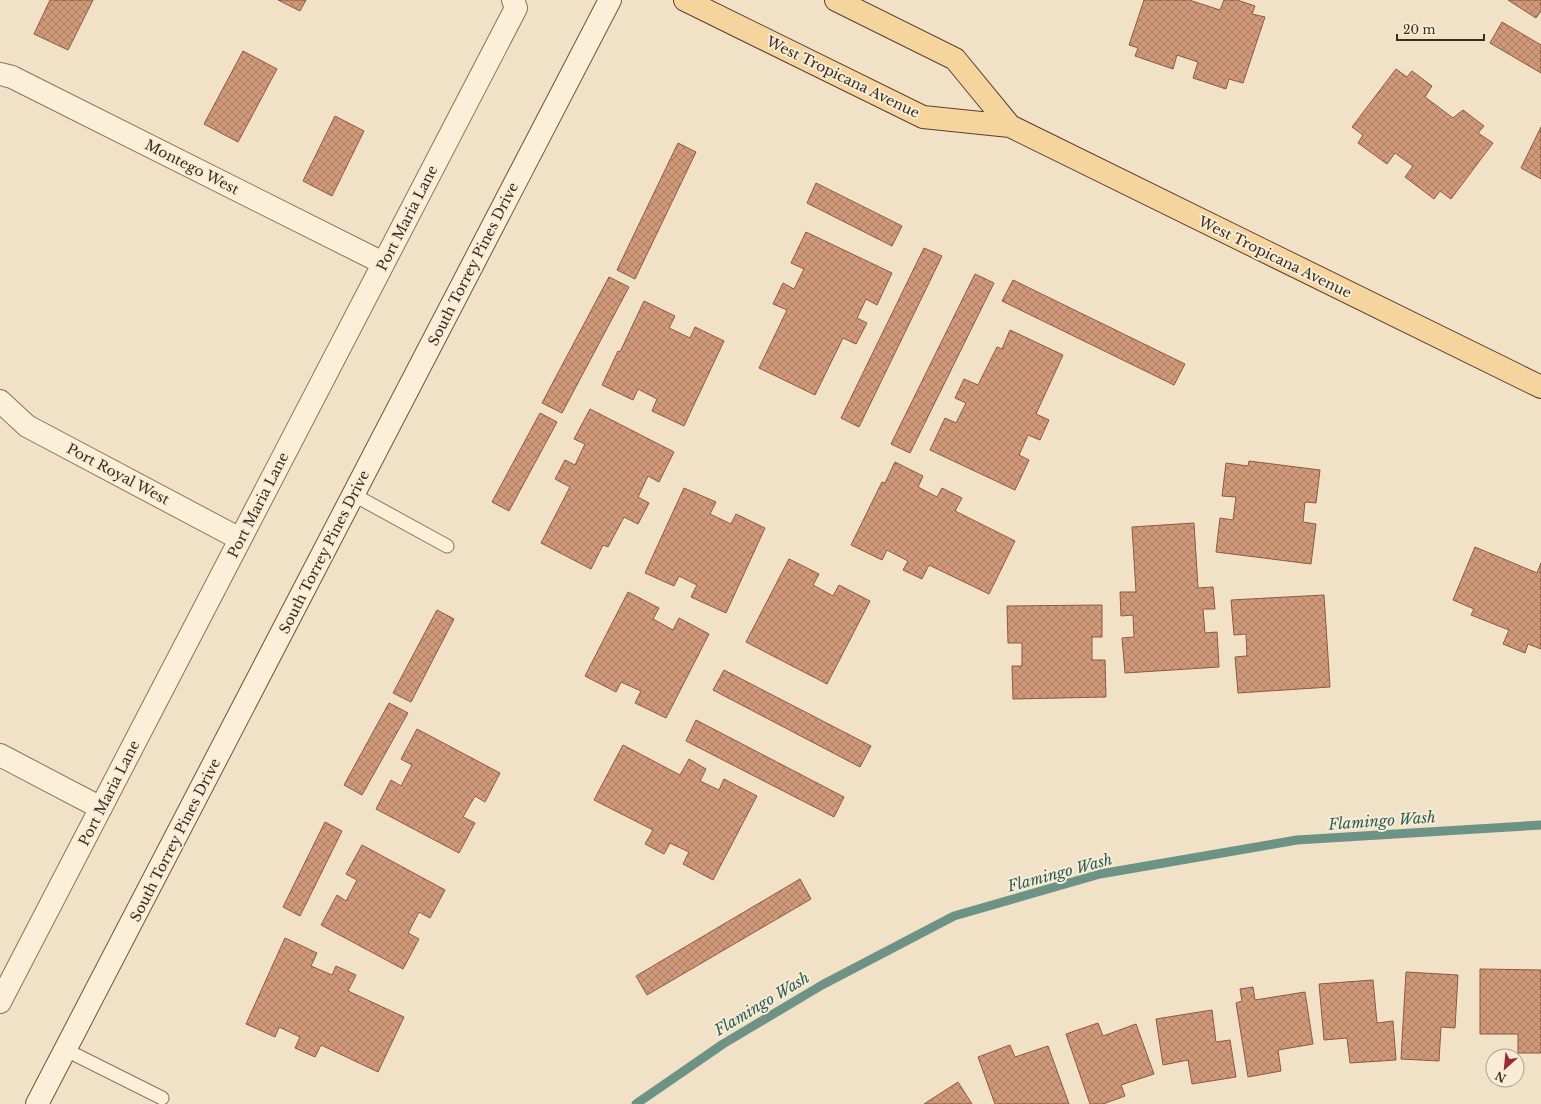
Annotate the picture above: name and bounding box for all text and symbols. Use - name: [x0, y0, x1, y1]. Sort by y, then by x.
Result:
- scale bar: [1397, 16, 1484, 42]
- text: 20 m: [1403, 22, 1435, 37]
- street label: West Tropicana Avenue: [763, 32, 923, 122]
- street label: Montego West: [142, 136, 243, 199]
- street label: Port Maria Lane: [373, 162, 441, 274]
- street label: South Torrey Pines Drive: [424, 179, 522, 349]
- street label: West Tropicana Avenue: [1195, 212, 1355, 302]
- street label: Port Royal West: [64, 439, 173, 509]
- street label: Port Maria Lane: [224, 449, 292, 561]
- street label: South Torrey Pines Drive: [275, 467, 373, 637]
- street label: Port Maria Lane: [75, 737, 143, 849]
- street label: South Torrey Pines Drive: [126, 755, 224, 925]
- water label: Flamingo Wash: [1327, 807, 1437, 834]
- water label: Flamingo Wash: [1004, 849, 1115, 896]
- water label: Flamingo Wash: [710, 967, 813, 1040]
- north arrow: [1485, 1048, 1525, 1088]
- text: N: [1492, 1068, 1508, 1085]

